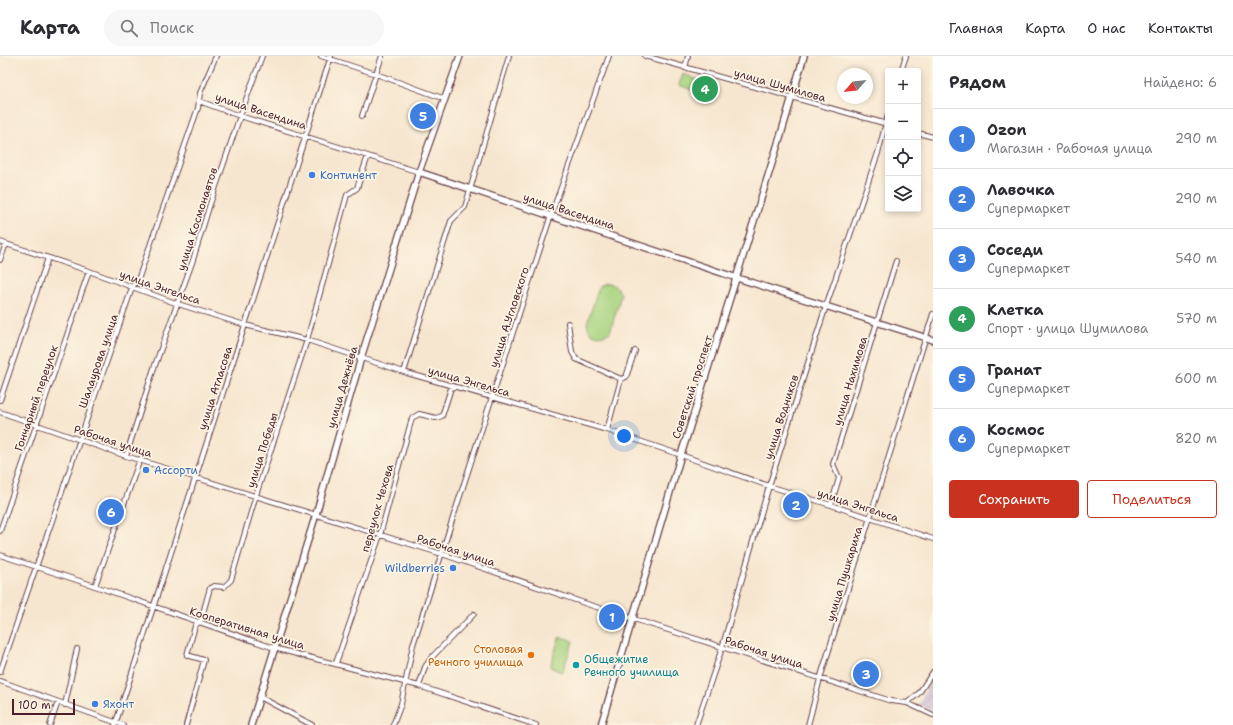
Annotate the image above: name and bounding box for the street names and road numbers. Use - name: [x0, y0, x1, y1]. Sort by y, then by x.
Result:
- street label: улица Шумилова: [732, 65, 828, 106]
- street label: улица Васендина: [213, 90, 309, 133]
- street label: улица Космонавтов: [174, 166, 221, 273]
- street label: улица Васендина: [521, 190, 617, 233]
- street label: улица А.Угловского: [486, 265, 533, 369]
- street label: улица Энгельса: [117, 267, 202, 308]
- street label: Шалаурова улица: [75, 312, 122, 410]
- street label: Советский проспект: [669, 333, 716, 441]
- street label: улица Нахимова: [830, 335, 871, 428]
- street label: Гончарный переулок: [11, 343, 62, 453]
- street label: улица Атласова: [195, 344, 236, 432]
- street label: улица Дежнёва: [324, 344, 361, 430]
- street label: улица Энгельса: [426, 363, 512, 400]
- street label: улица Водников: [761, 373, 802, 461]
- street label: улица Победы: [243, 411, 282, 490]
- street label: Рабочая улица: [72, 422, 154, 461]
- street label: переулок Чехова: [358, 462, 397, 554]
- street label: улица Энгельса: [815, 485, 901, 526]
- street label: улица Пушкариха: [823, 525, 866, 623]
- street label: Рабочая улица: [415, 531, 497, 570]
- street label: Кооперативная улица: [187, 604, 306, 653]
- street label: Рабочая улица: [723, 633, 805, 672]

